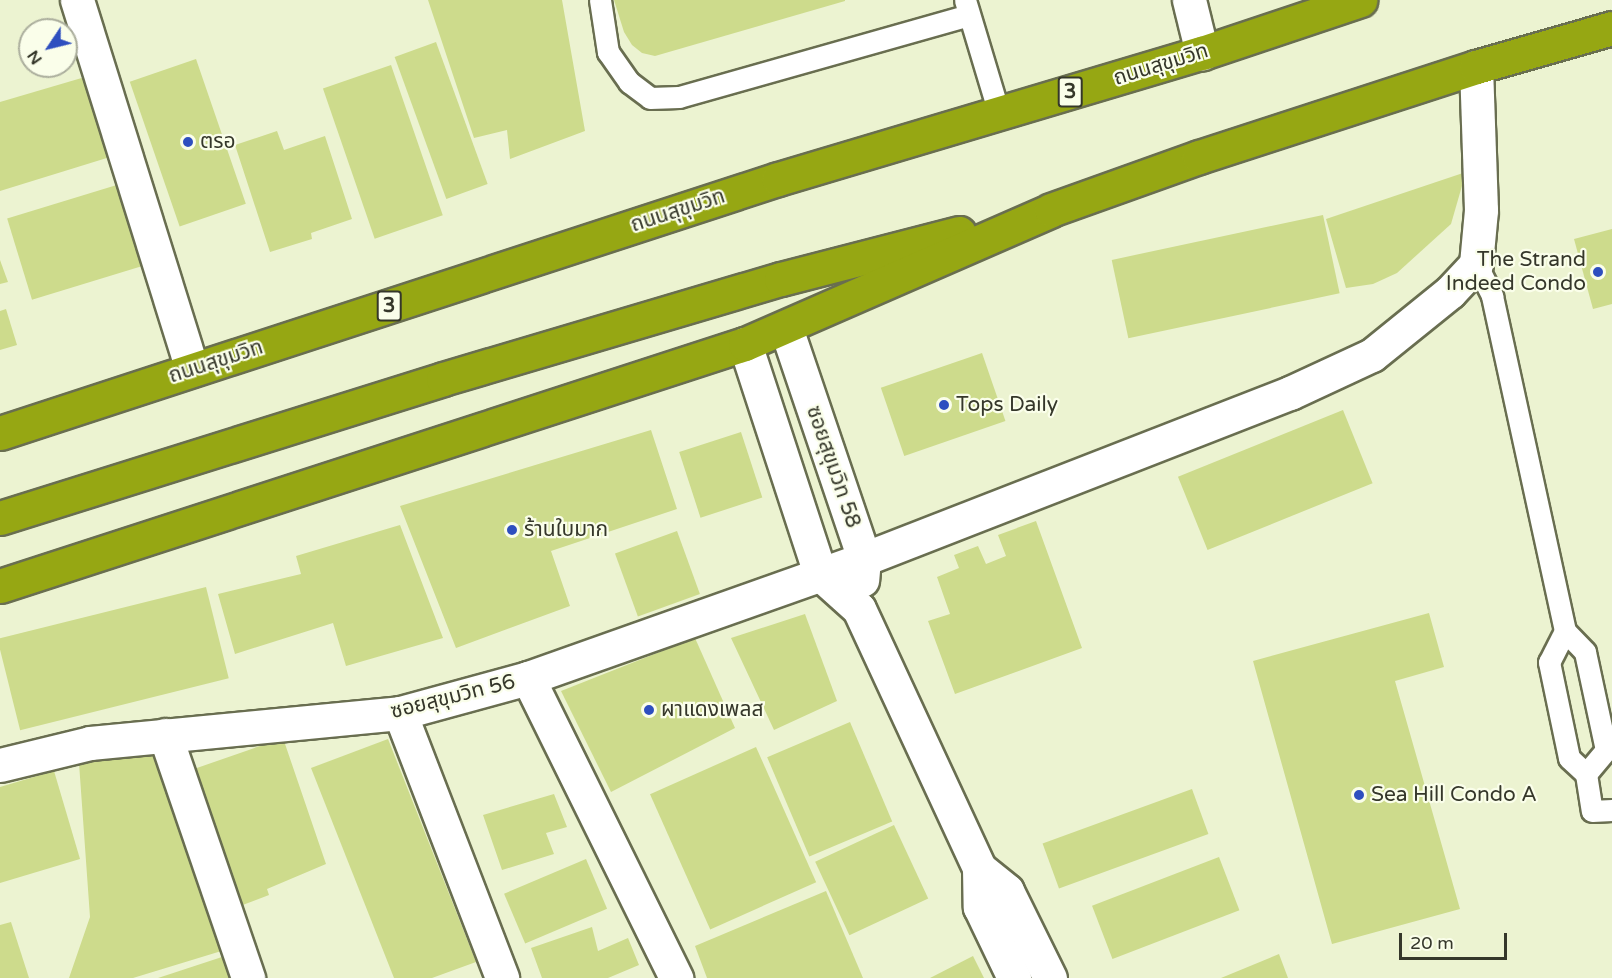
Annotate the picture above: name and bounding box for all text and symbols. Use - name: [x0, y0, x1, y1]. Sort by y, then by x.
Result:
- north arrow: [18, 18, 78, 78]
- street label: ถนนสุขุมวิท: [1111, 39, 1211, 91]
- text: N: [23, 46, 47, 68]
- road number: 3: [1056, 75, 1084, 109]
- place label: ตรอ: [200, 129, 236, 155]
- marker: ตรอ: [181, 135, 195, 149]
- street label: ถนนสุขุมวิท: [628, 184, 728, 238]
- place label: The Strand Indeed Condo: [1446, 247, 1586, 297]
- marker: The Strand Indeed Condo: [1591, 265, 1605, 279]
- road number: 3: [376, 289, 402, 323]
- street label: ถนนสุขุมวิท: [166, 335, 266, 389]
- place label: Tops Daily: [956, 392, 1058, 418]
- marker: Tops Daily: [937, 398, 951, 412]
- street label: ซอยสุขุมวิท 58: [800, 403, 866, 531]
- place label: ร้านใบมาก: [524, 517, 608, 543]
- marker: ร้านใบมาก: [505, 523, 519, 537]
- street label: ซอยสุขุมวิท 56: [388, 669, 518, 725]
- place label: ผาแดงเพลส: [661, 697, 763, 723]
- marker: ผาแดงเพลส: [642, 703, 656, 717]
- place label: Sea Hill Condo A: [1371, 782, 1537, 808]
- marker: Sea Hill Condo A: [1352, 788, 1366, 802]
- scale bar: [1402, 921, 1510, 959]
- text: 20 m: [1410, 932, 1454, 954]

